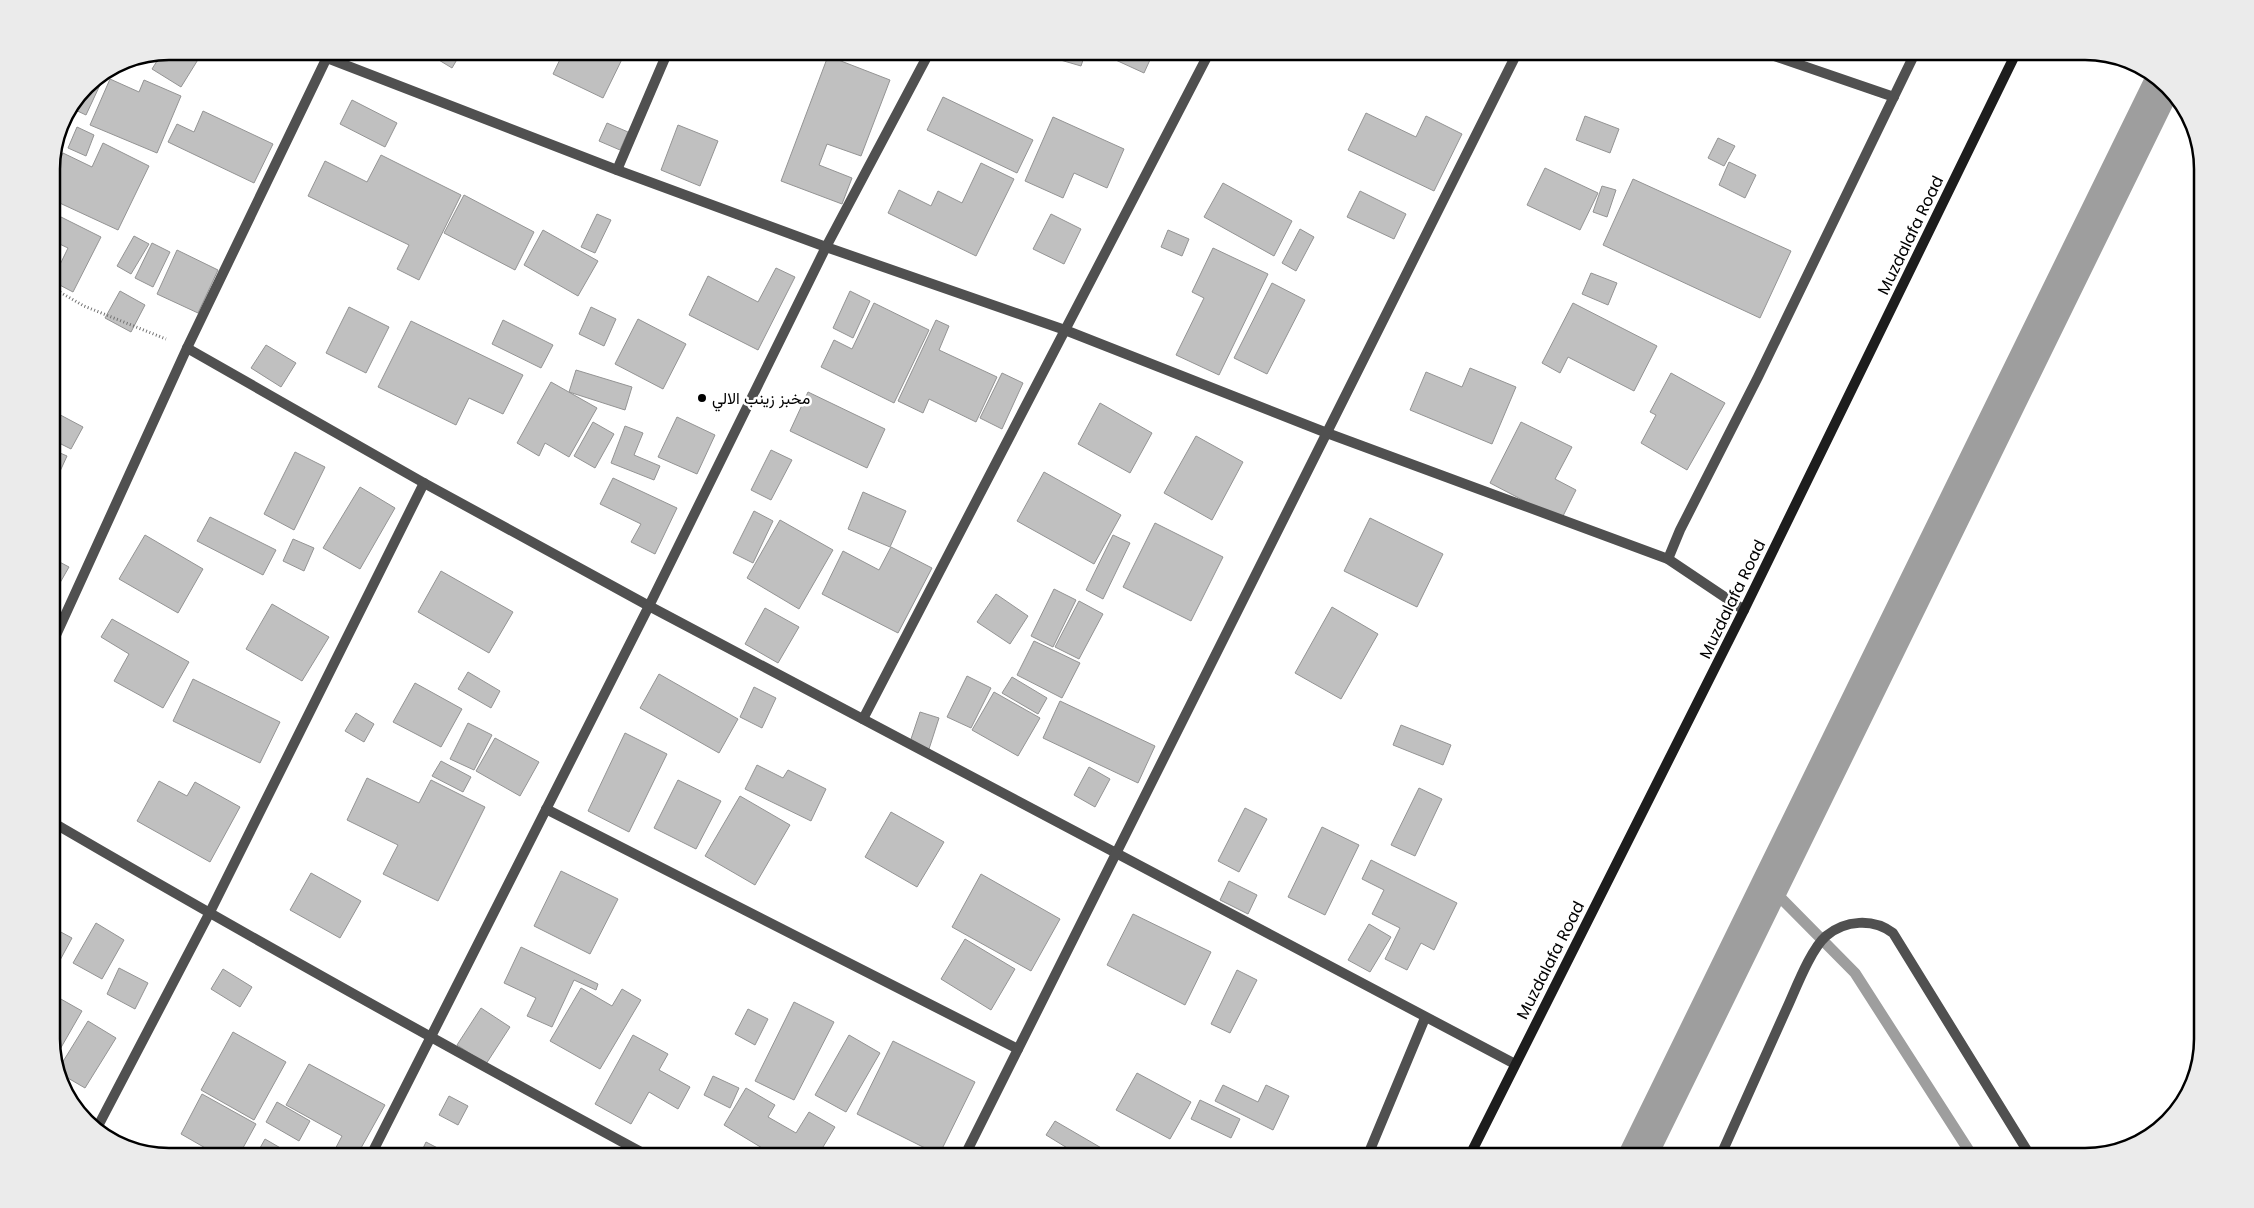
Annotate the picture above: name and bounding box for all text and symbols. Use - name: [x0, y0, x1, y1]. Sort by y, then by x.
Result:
- street label: Muzdalafa Road: [1872, 172, 1949, 299]
- place label: مخبز زينب الالي: [712, 387, 810, 412]
- marker: مخبز زينب الالي: [696, 392, 708, 404]
- street label: Muzdalafa Road: [1694, 536, 1771, 663]
- street label: Muzdalafa Road: [1511, 897, 1590, 1023]

